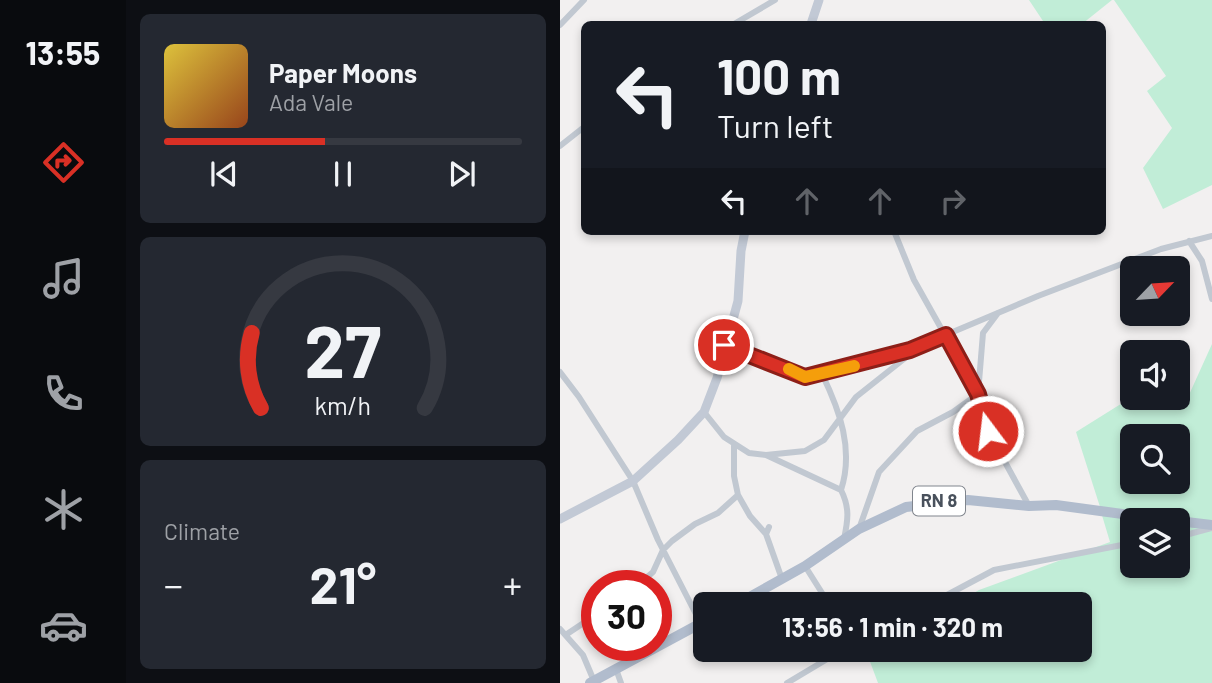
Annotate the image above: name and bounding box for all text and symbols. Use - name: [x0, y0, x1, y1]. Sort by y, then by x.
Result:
- text: 13:55: [26, 33, 100, 71]
- text: 100 m: [717, 46, 841, 105]
- icon: left: [602, 49, 693, 140]
- text: Paper Moons: [269, 57, 417, 88]
- text: Ada Vale: [269, 88, 353, 116]
- text: Turn left: [717, 106, 834, 144]
- icon: directions: [39, 138, 88, 187]
- icon: previous: [205, 155, 243, 193]
- icon: pause: [324, 155, 362, 193]
- icon: next: [443, 155, 481, 193]
- icon: left: [715, 182, 753, 220]
- icon: ahead: [788, 182, 826, 220]
- icon: ahead: [861, 182, 899, 220]
- icon: right: [934, 182, 972, 220]
- icon: music: [39, 254, 88, 303]
- north arrow: [1120, 256, 1190, 326]
- map controls: [1120, 256, 1190, 578]
- text: 27: [305, 305, 381, 393]
- pin: [694, 315, 754, 375]
- icon: arrive: [705, 326, 743, 364]
- button: sound: [1120, 340, 1190, 410]
- icon: phone: [39, 369, 88, 418]
- text: km/h: [315, 389, 371, 419]
- position arrow: [951, 394, 1025, 468]
- button: search: [1120, 424, 1190, 494]
- icon: climate: [39, 485, 88, 534]
- road number: RN 8: [913, 486, 965, 516]
- button: layers: [1120, 508, 1190, 578]
- text: Climate: [164, 517, 240, 545]
- text: 21°: [310, 552, 376, 614]
- text: −: [164, 561, 183, 607]
- text: +: [503, 561, 522, 607]
- speed limit sign: 30: [581, 570, 672, 661]
- icon: car: [39, 601, 88, 650]
- text: 13:56 · 1 min · 320 m: [782, 611, 1003, 642]

